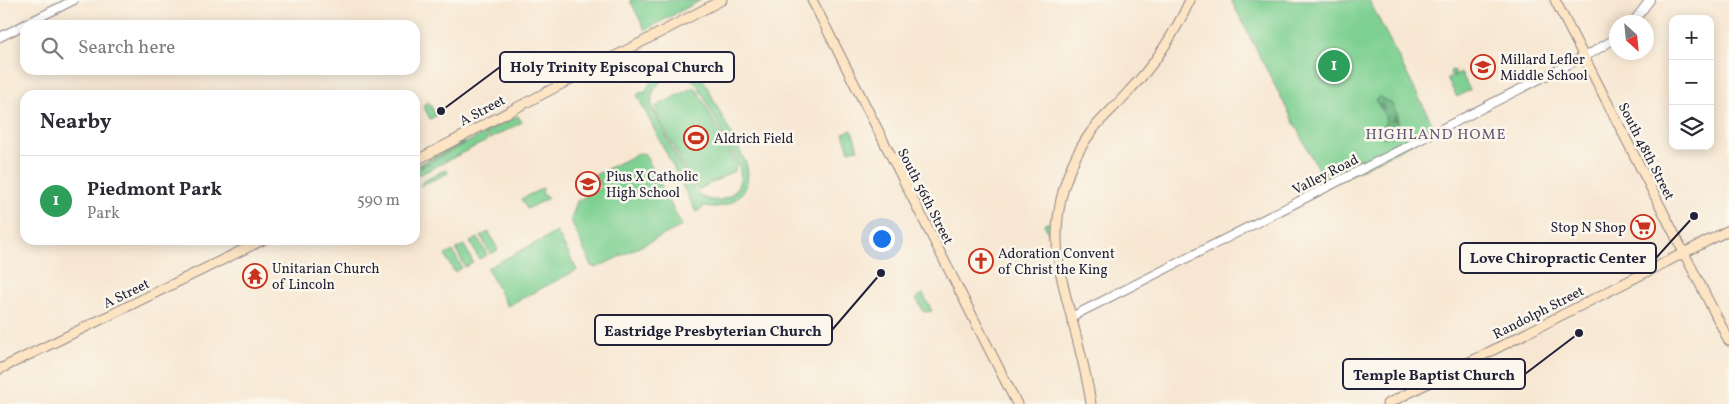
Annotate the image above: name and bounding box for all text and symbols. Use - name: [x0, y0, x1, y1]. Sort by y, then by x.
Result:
- north arrow: [1609, 15, 1654, 60]
- map controls: [1669, 15, 1714, 150]
- button: +: [1669, 15, 1714, 60]
- search box: [20, 20, 420, 75]
- icon: search: [38, 34, 66, 62]
- text: Search here: [78, 35, 175, 61]
- pin: 1: [1318, 47, 1350, 85]
- place label: Millard Lefler Middle School: [1500, 51, 1588, 86]
- callout: Holy Trinity Episcopal Church: [500, 52, 734, 82]
- school or university icon: Millard Lefler Middle School: [1470, 54, 1496, 80]
- text: Holy Trinity Episcopal Church: [510, 58, 724, 79]
- button: −: [1669, 60, 1714, 105]
- street label: A Street: [456, 91, 509, 131]
- street label: South 48th Street: [1613, 100, 1678, 204]
- button: layers: [1669, 105, 1714, 150]
- text: Nearby: [40, 108, 111, 137]
- sports icon: Aldrich Field: [683, 125, 709, 151]
- district label: HIGHLAND HOME: [1365, 125, 1507, 146]
- place label: Aldrich Field: [714, 130, 794, 149]
- street label: South 56th Street: [892, 145, 957, 248]
- street label: Valley Road: [1289, 151, 1362, 200]
- place label: Pius X Catholic High School: [606, 168, 698, 203]
- school or university icon: Pius X Catholic High School: [575, 171, 601, 197]
- text: Piedmont Park: [87, 177, 222, 203]
- text: 1: [53, 190, 59, 212]
- text: 590 m: [357, 190, 400, 212]
- text: Park: [87, 203, 120, 225]
- supermarket icon: Stop N Shop: [1630, 214, 1656, 240]
- place label: Stop N Shop: [1550, 219, 1626, 238]
- your location: [869, 226, 895, 252]
- callout: Love Chiropractic Center: [1460, 243, 1656, 273]
- place label: Adoration Convent of Christ the King: [998, 245, 1115, 280]
- church icon: Adoration Convent of Christ the King: [968, 248, 994, 274]
- text: Love Chiropractic Center: [1470, 249, 1646, 270]
- place label: Unitarian Church of Lincoln: [272, 260, 380, 295]
- temple icon: Unitarian Church of Lincoln: [242, 263, 268, 289]
- street label: A Street: [100, 275, 153, 314]
- street label: Randolph Street: [1490, 282, 1588, 345]
- callout: Eastridge Presbyterian Church: [595, 315, 832, 345]
- text: Eastridge Presbyterian Church: [604, 322, 822, 343]
- callout: Temple Baptist Church: [1343, 359, 1525, 389]
- text: Temple Baptist Church: [1353, 366, 1515, 387]

